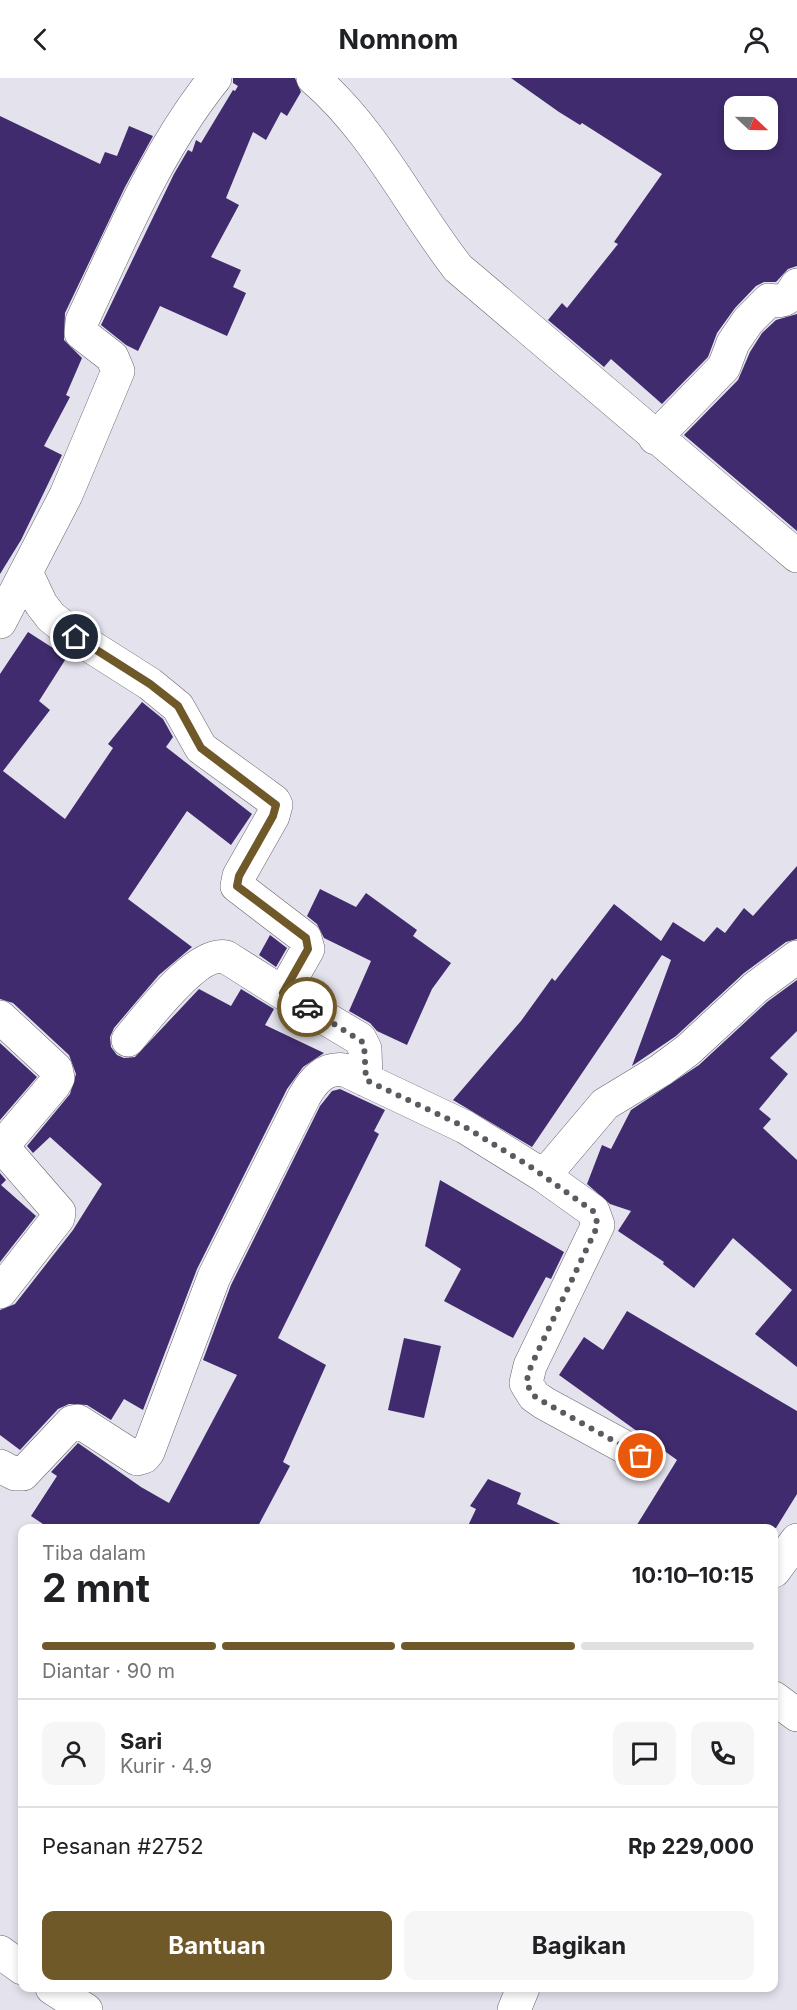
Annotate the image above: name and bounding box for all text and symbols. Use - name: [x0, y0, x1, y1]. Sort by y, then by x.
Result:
- icon: back: [24, 23, 57, 56]
- text: Nomnom: [339, 23, 458, 56]
- icon: person: [740, 23, 773, 56]
- north arrow: [724, 96, 778, 150]
- map controls: [724, 96, 778, 150]
- pin: [50, 611, 101, 662]
- icon: home: [59, 620, 92, 653]
- courier: [277, 977, 337, 1037]
- icon: car: [291, 991, 324, 1024]
- pin: [615, 1430, 666, 1481]
- icon: bag: [624, 1439, 657, 1472]
- text: Tiba dalam: [42, 1541, 146, 1565]
- text: 10:10–10:15: [632, 1562, 754, 1588]
- text: 2 mnt: [42, 1564, 150, 1611]
- text: Diantar · 90 m: [42, 1659, 175, 1683]
- button: person: [42, 1722, 105, 1785]
- button: chat: [613, 1722, 676, 1785]
- button: phone: [691, 1722, 754, 1785]
- text: Sari: [120, 1728, 162, 1754]
- text: Kurir · 4.9: [120, 1754, 212, 1778]
- text: Pesanan #2752: [42, 1833, 204, 1859]
- text: Rp 229,000: [628, 1833, 754, 1859]
- button: Bantuan: [42, 1911, 392, 1980]
- button: Bagikan: [404, 1911, 754, 1980]

